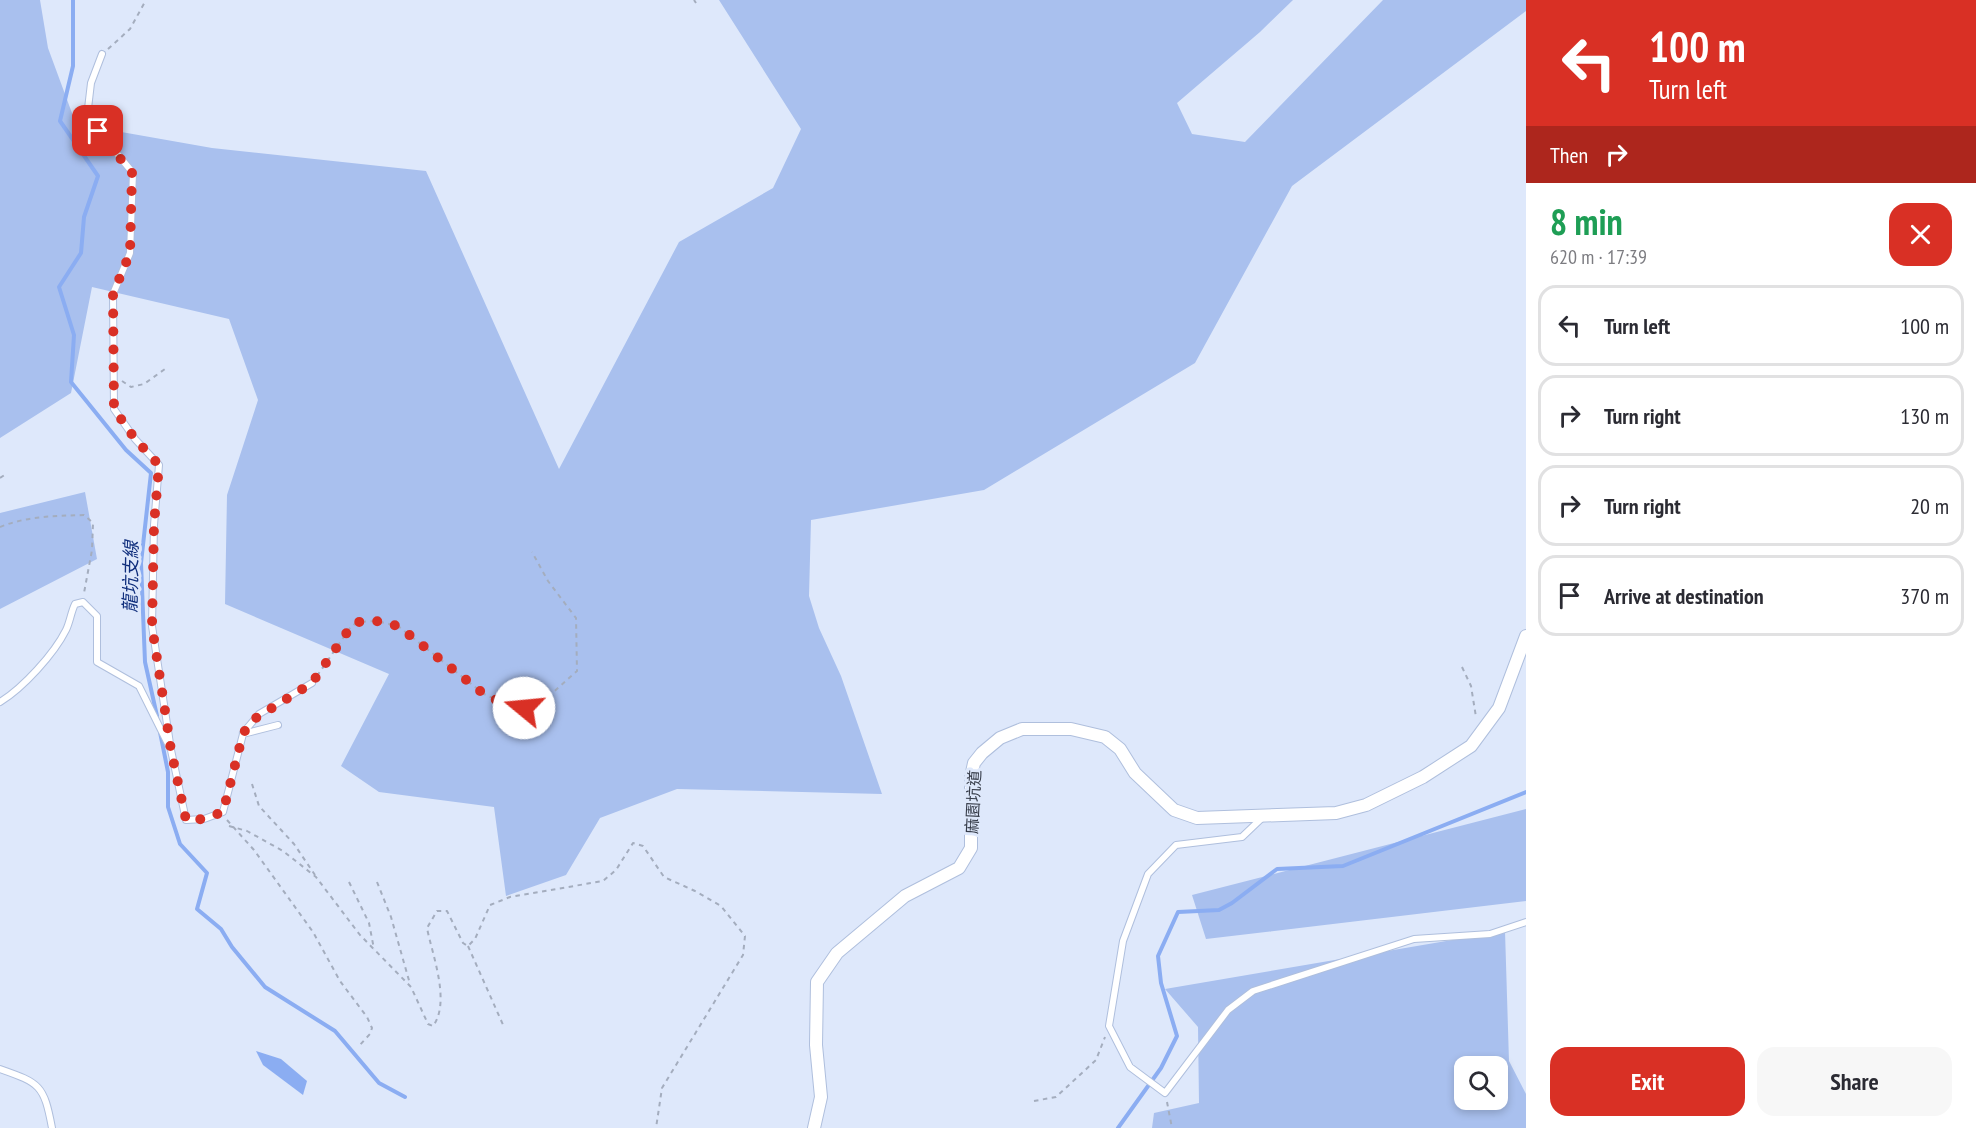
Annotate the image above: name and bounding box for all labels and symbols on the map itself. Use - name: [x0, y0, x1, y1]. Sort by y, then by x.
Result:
- pin: [72, 105, 123, 156]
- water label: 龍坑支線: [118, 539, 143, 613]
- position arrow: [492, 676, 556, 740]
- street label: 麻園坑道: [961, 770, 985, 834]

